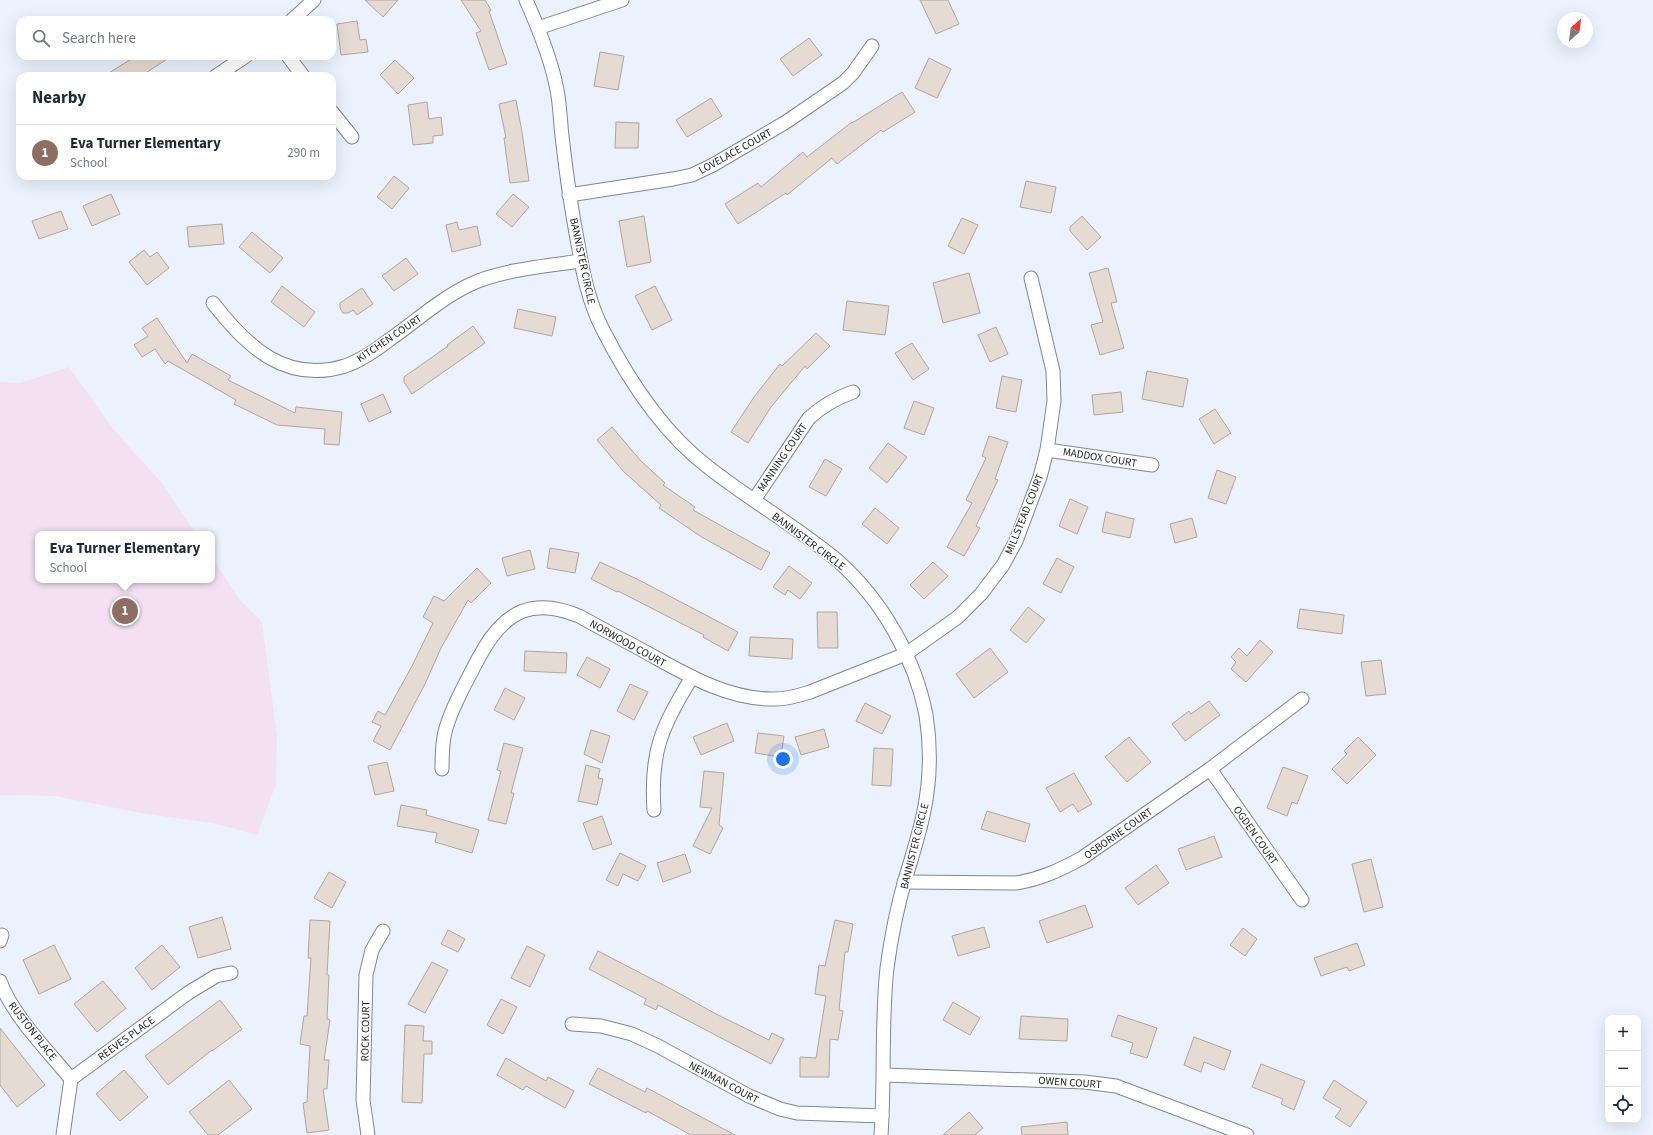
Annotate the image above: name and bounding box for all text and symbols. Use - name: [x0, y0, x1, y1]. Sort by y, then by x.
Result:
- north arrow: [1557, 12, 1593, 48]
- search box: [16, 16, 336, 60]
- icon: search: [30, 27, 52, 49]
- text: Search here: [62, 28, 136, 49]
- text: Nearby: [32, 86, 86, 110]
- street label: LOVELACE COURT: [696, 125, 775, 178]
- text: Eva Turner Elementary: [70, 133, 221, 154]
- text: 1: [42, 144, 48, 162]
- text: 290 m: [287, 144, 320, 162]
- text: School: [70, 154, 107, 172]
- street label: BANNISTER CIRCLE: [566, 216, 599, 306]
- street label: KITCHEN COURT: [354, 311, 425, 366]
- street label: MANNING COURT: [754, 420, 811, 494]
- street label: MADDOX COURT: [1062, 444, 1138, 471]
- street label: MILLSTEAD COURT: [1001, 471, 1048, 557]
- street label: BANNISTER CIRCLE: [769, 509, 849, 574]
- popup: [35, 531, 215, 583]
- text: Eva Turner Elementary: [50, 538, 200, 559]
- text: School: [50, 559, 87, 577]
- pin: 1: [112, 596, 138, 626]
- street label: NORWOOD COURT: [587, 616, 669, 671]
- your location: [773, 749, 793, 769]
- street label: BANNISTER CIRCLE: [897, 801, 932, 891]
- street label: OGDEN COURT: [1230, 803, 1281, 868]
- street label: OSBORNE COURT: [1081, 804, 1156, 863]
- street label: RUSTON PLACE: [5, 999, 60, 1064]
- street label: ROCK COURT: [357, 1000, 374, 1062]
- street label: REEVES PLACE: [95, 1013, 158, 1064]
- map controls: [1605, 1015, 1641, 1123]
- button: +: [1605, 1015, 1641, 1051]
- button: −: [1605, 1051, 1641, 1087]
- street label: NEWMAN COURT: [686, 1058, 761, 1107]
- street label: OWEN COURT: [1038, 1073, 1102, 1092]
- button: locate: [1605, 1087, 1641, 1123]

